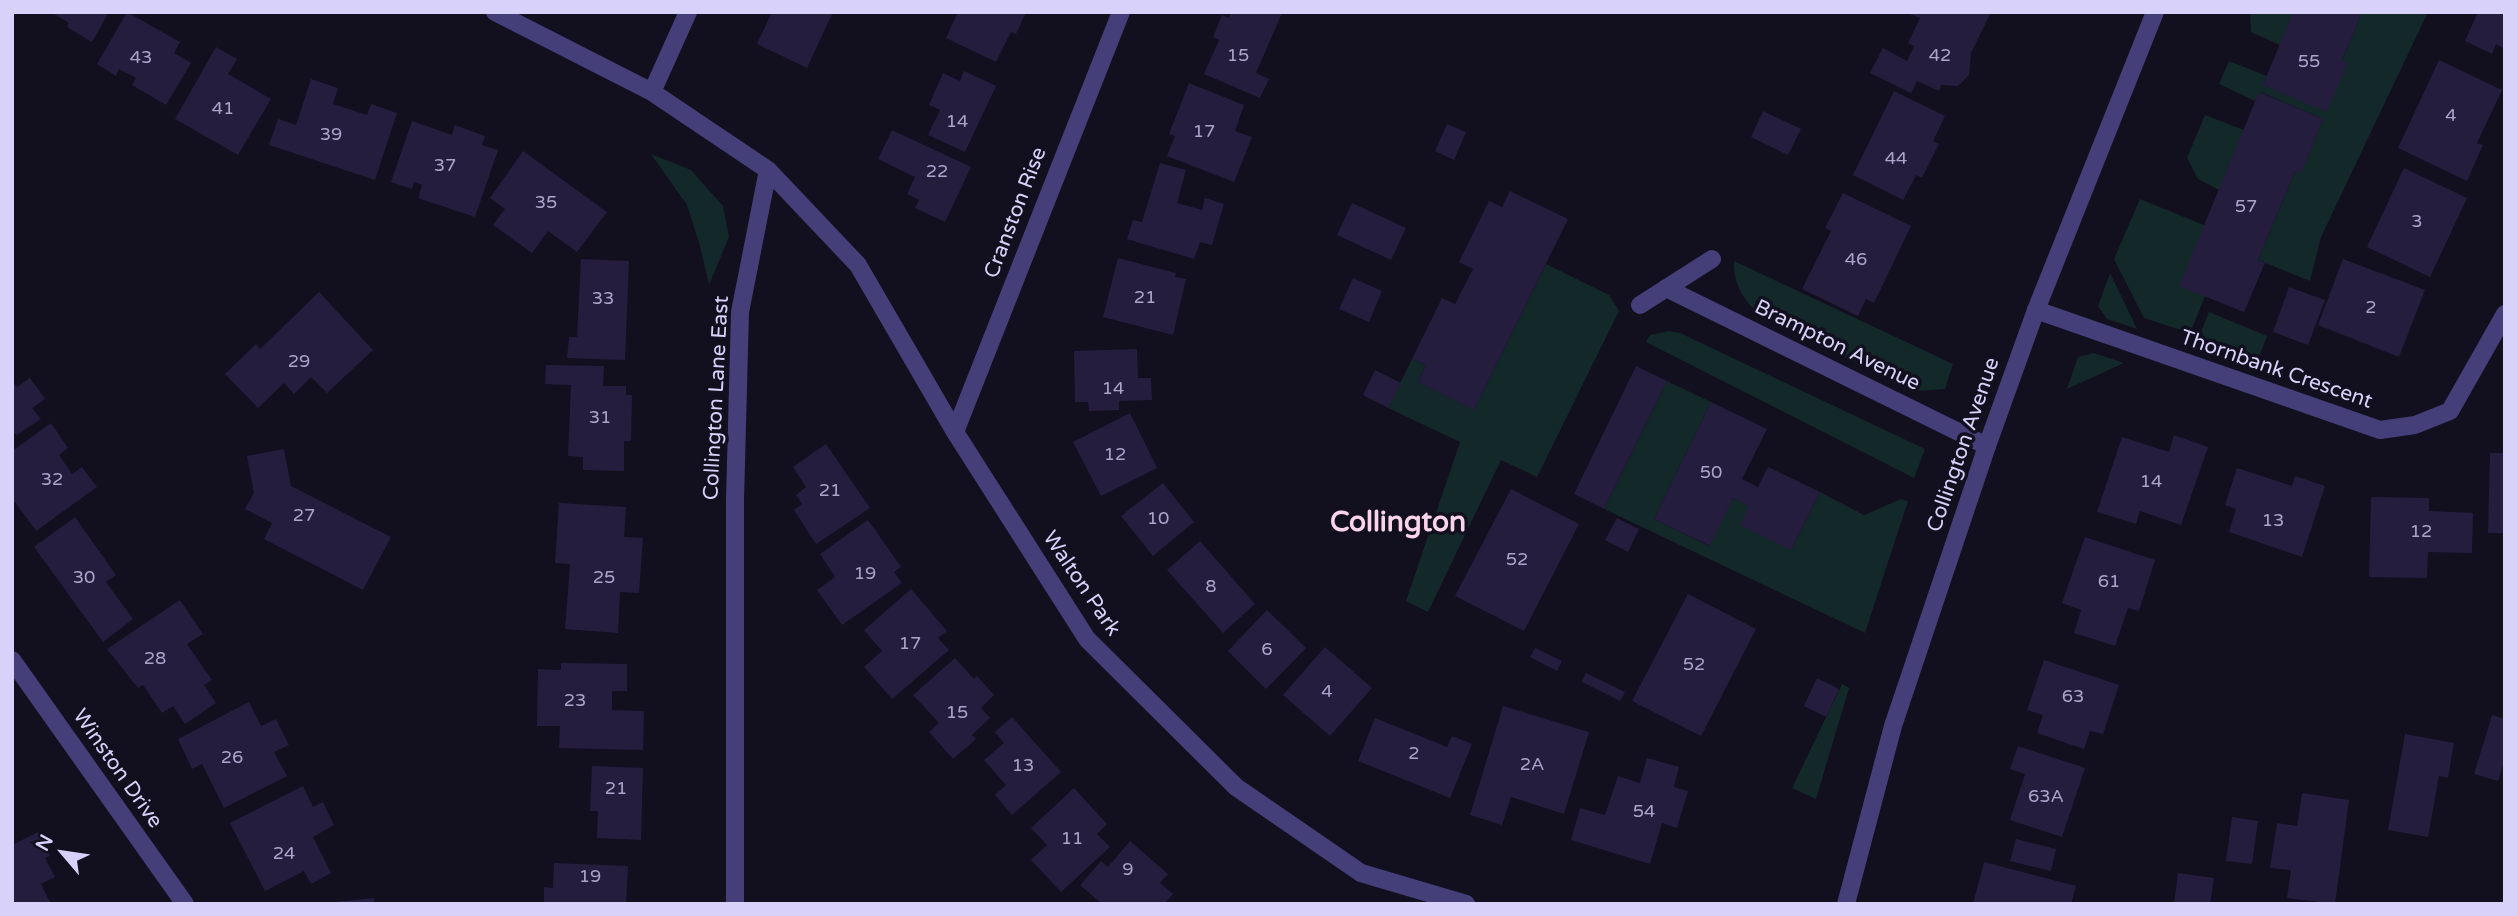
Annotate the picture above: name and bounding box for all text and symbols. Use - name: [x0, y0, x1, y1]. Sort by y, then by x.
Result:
- house number: 15: [1227, 45, 1249, 67]
- house number: 42: [1929, 45, 1951, 67]
- house number: 43: [130, 47, 152, 69]
- house number: 55: [2298, 51, 2320, 73]
- house number: 41: [212, 98, 234, 120]
- house number: 4: [2445, 105, 2457, 127]
- house number: 14: [946, 111, 968, 133]
- house number: 17: [1193, 121, 1215, 143]
- house number: 39: [320, 124, 342, 146]
- street label: Cranston Rise: [979, 144, 1053, 282]
- house number: 44: [1885, 148, 1907, 170]
- house number: 37: [434, 155, 456, 177]
- house number: 22: [926, 161, 948, 183]
- house number: 35: [535, 192, 557, 214]
- house number: 57: [2235, 196, 2257, 218]
- house number: 3: [2411, 211, 2423, 233]
- house number: 46: [1845, 249, 1867, 271]
- house number: 21: [1134, 287, 1156, 309]
- house number: 33: [592, 288, 614, 310]
- street label: Collington Lane East: [699, 295, 735, 501]
- street label: Brampton Avenue: [1750, 295, 1924, 397]
- house number: 2: [2365, 297, 2377, 319]
- street label: Thornbank Crescent: [2177, 325, 2375, 415]
- house number: 29: [288, 351, 310, 373]
- street label: Collington Avenue: [1922, 354, 2006, 536]
- house number: 14: [1102, 378, 1124, 400]
- house number: 31: [589, 407, 611, 429]
- house number: 12: [1104, 444, 1126, 466]
- house number: 50: [1700, 462, 1722, 484]
- house number: 32: [41, 469, 63, 491]
- house number: 14: [2140, 471, 2162, 493]
- house number: 21: [819, 480, 841, 502]
- house number: 27: [293, 505, 315, 527]
- district label: Collington: [1330, 507, 1466, 541]
- house number: 10: [1147, 508, 1169, 530]
- house number: 13: [2262, 510, 2284, 532]
- house number: 12: [2410, 521, 2432, 543]
- street label: Walton Park: [1037, 527, 1125, 641]
- house number: 52: [1506, 549, 1528, 571]
- house number: 19: [854, 563, 876, 585]
- house number: 30: [73, 567, 95, 589]
- house number: 25: [593, 567, 615, 589]
- house number: 61: [2098, 571, 2120, 593]
- house number: 8: [1205, 576, 1217, 598]
- house number: 17: [899, 633, 921, 655]
- house number: 6: [1261, 639, 1273, 661]
- house number: 28: [144, 648, 166, 670]
- house number: 52: [1683, 654, 1705, 676]
- house number: 4: [1321, 681, 1333, 703]
- house number: 63: [2062, 686, 2084, 708]
- house number: 23: [564, 690, 586, 712]
- house number: 15: [946, 702, 968, 724]
- street label: Winston Drive: [67, 705, 167, 833]
- house number: 2: [1408, 743, 1420, 765]
- house number: 26: [221, 747, 243, 769]
- house number: 2A: [1520, 754, 1544, 776]
- house number: 13: [1012, 755, 1034, 777]
- house number: 21: [605, 778, 627, 800]
- house number: 63A: [2028, 786, 2064, 808]
- house number: 54: [1633, 801, 1655, 823]
- north arrow: [28, 818, 98, 888]
- house number: 11: [1061, 828, 1083, 850]
- text: N: [31, 831, 58, 855]
- house number: 24: [273, 843, 295, 865]
- house number: 9: [1122, 859, 1134, 881]
- house number: 19: [579, 866, 601, 888]

